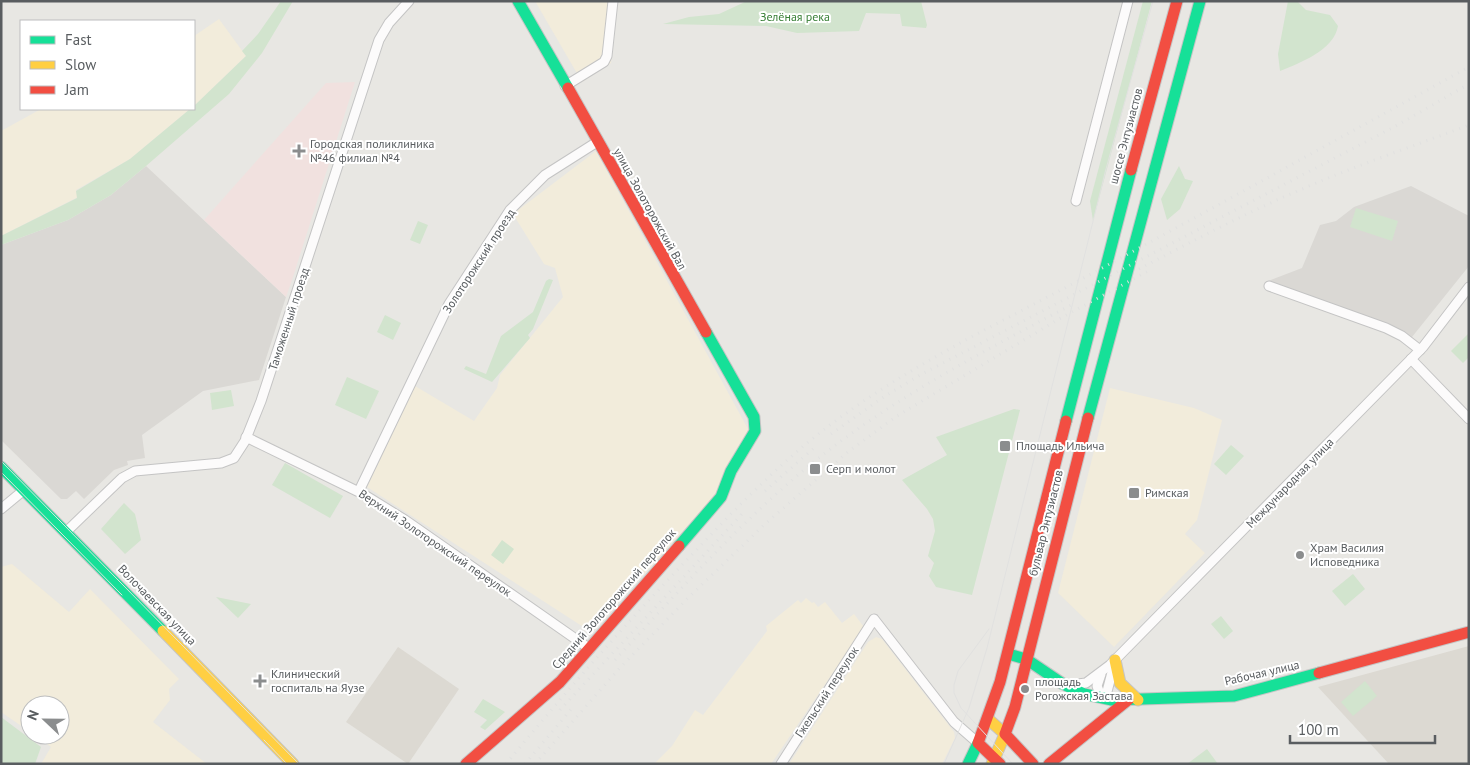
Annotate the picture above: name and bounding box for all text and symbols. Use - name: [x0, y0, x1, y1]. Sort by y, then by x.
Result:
- park label: Зелёная река: [760, 9, 830, 24]
- legend: [20, 20, 195, 110]
- text: Fast: [65, 30, 92, 49]
- text: Slow: [65, 55, 96, 74]
- text: Jam: [64, 80, 89, 99]
- street label: шоссе Энтузиастов: [1106, 86, 1146, 185]
- place label: Городская поликлиника №46 филиал №4: [310, 136, 435, 165]
- marker: Городская поликлиника №46 филиал №4: [292, 144, 306, 158]
- street label: улица Золоторожский Вал: [611, 145, 690, 272]
- street label: Золоторожский проезд: [439, 205, 518, 316]
- street label: Таможенный проезд: [265, 265, 312, 372]
- street label: Международная улица: [1243, 434, 1337, 531]
- place label: Площадь Ильича: [1016, 438, 1104, 453]
- marker: Площадь Ильича: [998, 439, 1012, 453]
- place label: Серп и молот: [826, 461, 896, 476]
- marker: Серп и молот: [808, 462, 822, 476]
- street label: бульвар Энтузиастов: [1025, 468, 1066, 577]
- place label: Римская: [1145, 485, 1188, 500]
- street label: Верхний Золоторожский переулок: [356, 486, 515, 600]
- marker: Римская: [1127, 486, 1141, 500]
- street label: Средний Золоторожский переулок: [549, 525, 679, 672]
- place label: Храм Василия Исповедника: [1310, 540, 1384, 569]
- marker: Храм Василия Исповедника: [1294, 549, 1306, 561]
- street label: Волочаевская улица: [115, 561, 200, 648]
- street label: Гжельский переулок: [792, 643, 862, 740]
- street label: Рабочая улица: [1223, 657, 1301, 688]
- place label: Клинический госпиталь на Яузе: [271, 666, 365, 695]
- marker: Клинический госпиталь на Яузе: [253, 674, 267, 688]
- place label: площадь Рогожская Застава: [1035, 674, 1133, 703]
- marker: площадь Рогожская Застава: [1019, 683, 1031, 695]
- north arrow: [20, 695, 70, 745]
- text: N: [23, 707, 43, 723]
- scale bar: [1290, 712, 1435, 744]
- text: 100 m: [1298, 720, 1339, 739]

